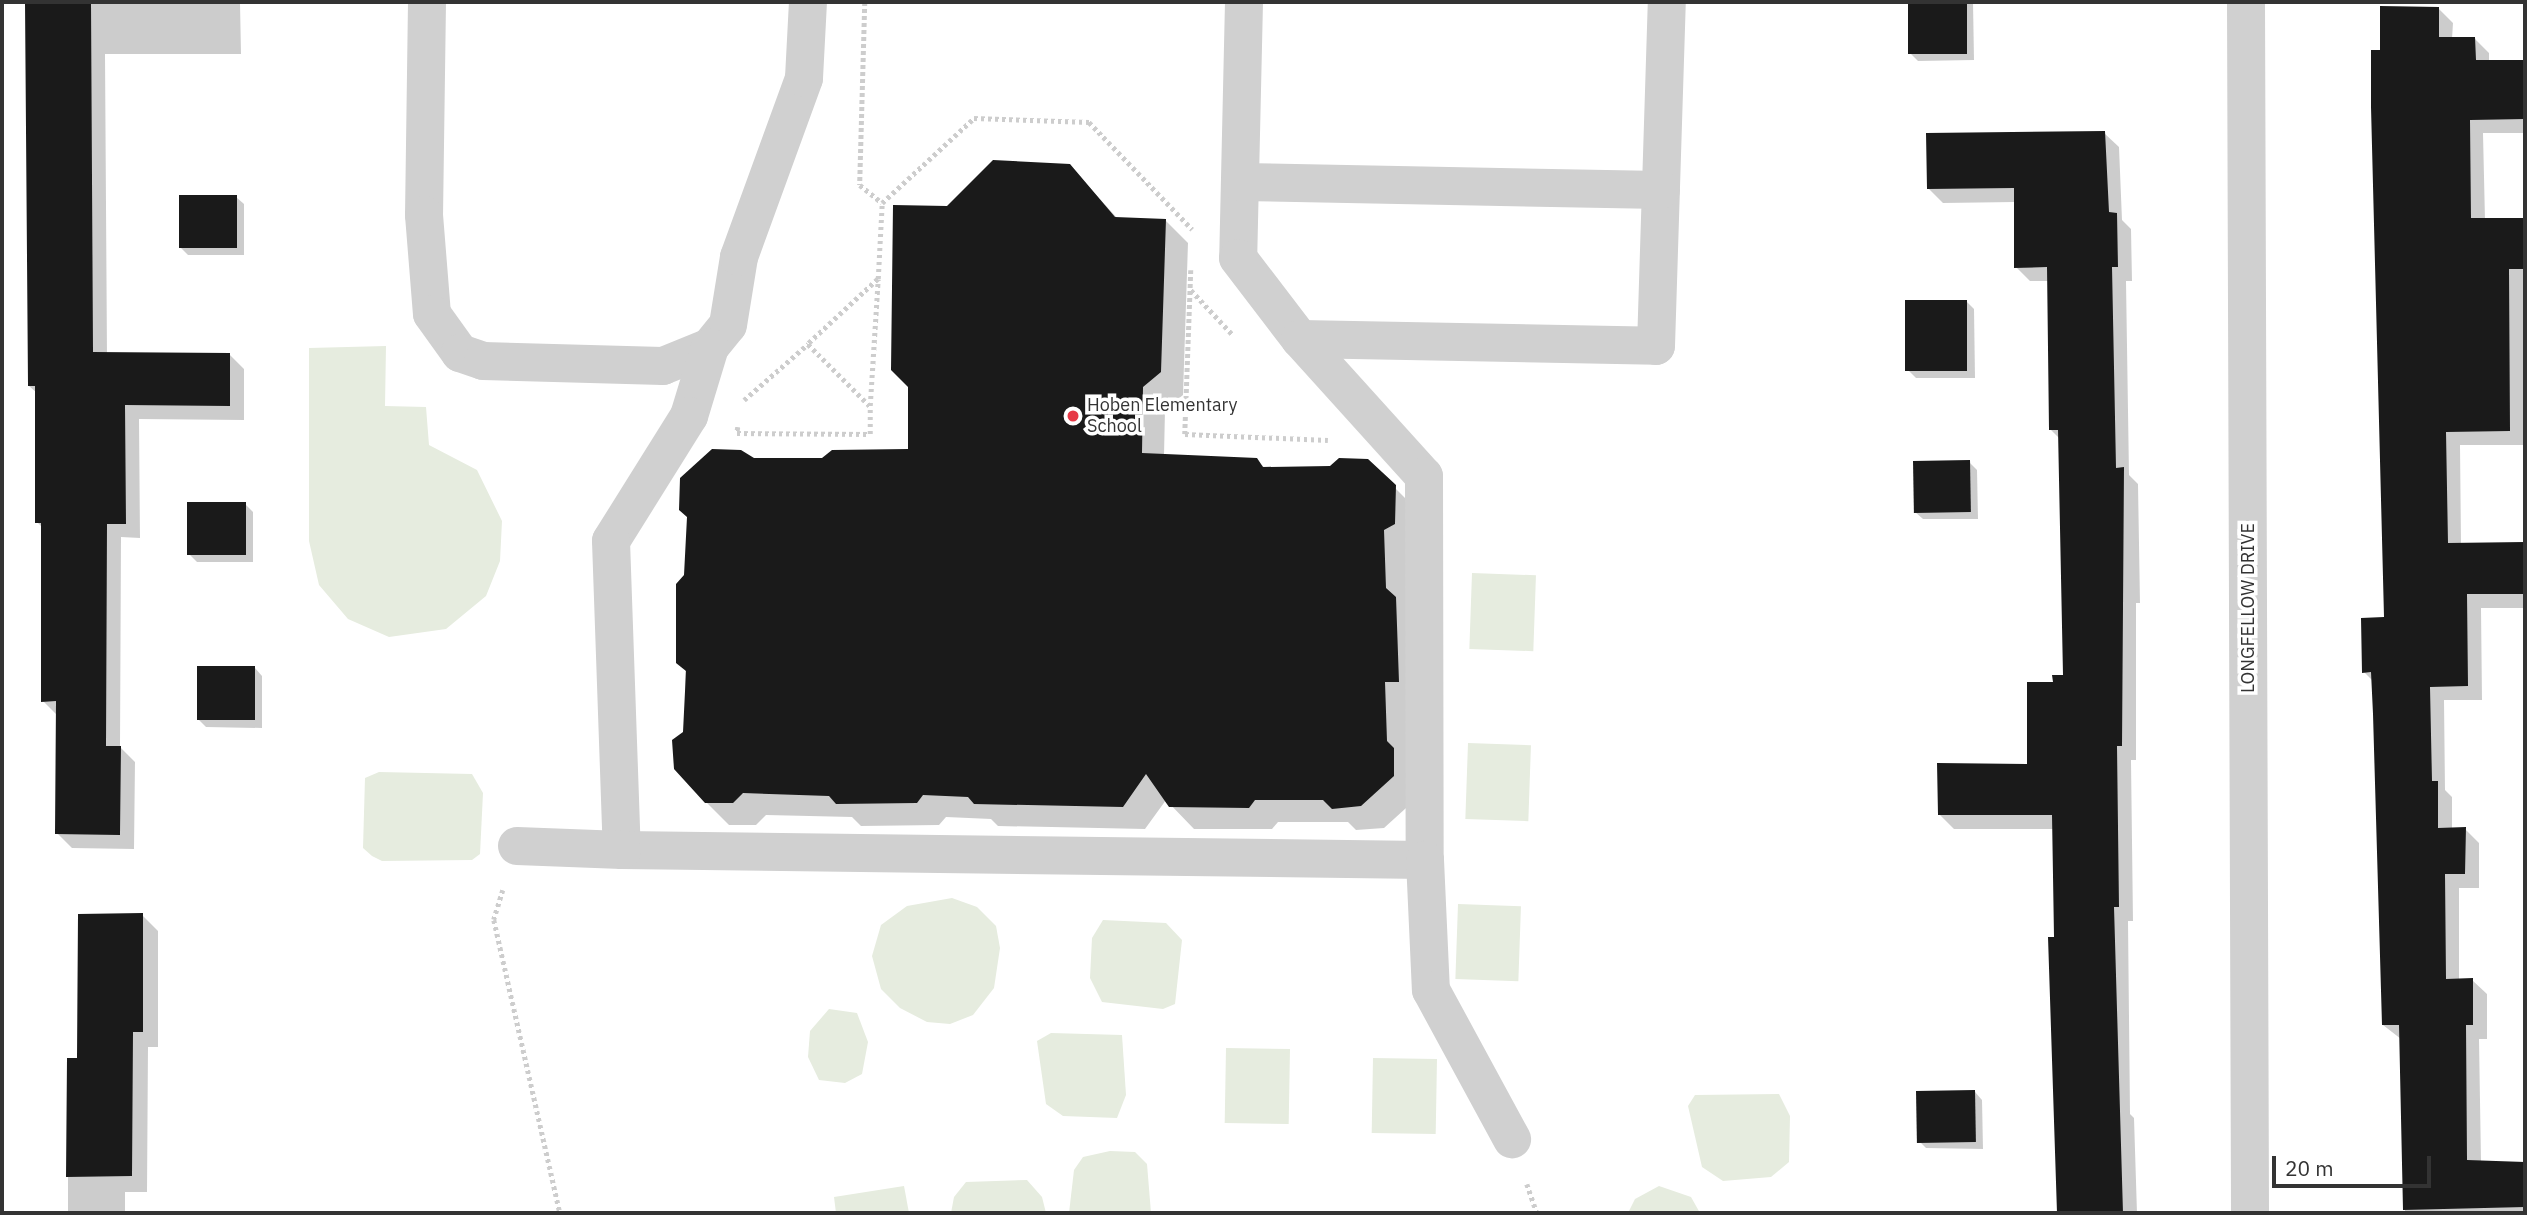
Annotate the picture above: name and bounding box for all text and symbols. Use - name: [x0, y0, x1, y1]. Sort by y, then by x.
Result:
- place label: Hoben Elementary School: [1087, 395, 1237, 438]
- marker: Hoben Elementary School: [1065, 408, 1081, 424]
- street label: LONGFELLOW DRIVE: [2237, 523, 2259, 693]
- scale bar: [2275, 1142, 2434, 1186]
- text: 20 m: [2285, 1154, 2334, 1182]

